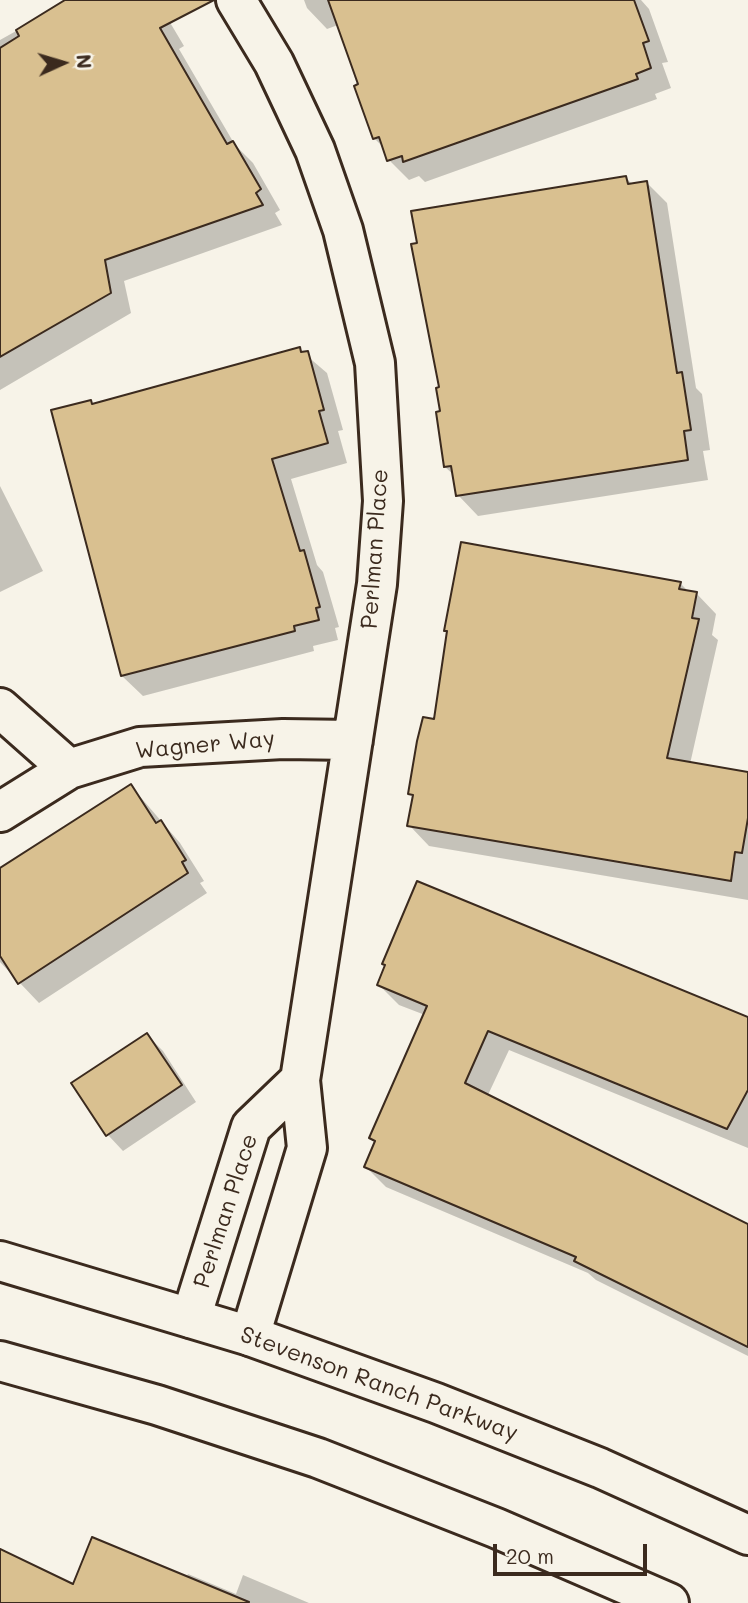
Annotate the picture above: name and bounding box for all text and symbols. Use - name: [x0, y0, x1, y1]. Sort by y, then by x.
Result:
- north arrow: [28, 28, 98, 98]
- text: N: [71, 53, 97, 70]
- street label: Perlman Place: [356, 468, 394, 630]
- street label: Wagner Way: [134, 725, 276, 765]
- street label: Perlman Place: [188, 1131, 264, 1291]
- street label: Stevenson Ranch Parkway: [236, 1321, 522, 1447]
- scale bar: [496, 1530, 650, 1574]
- text: 20 m: [506, 1542, 554, 1569]

